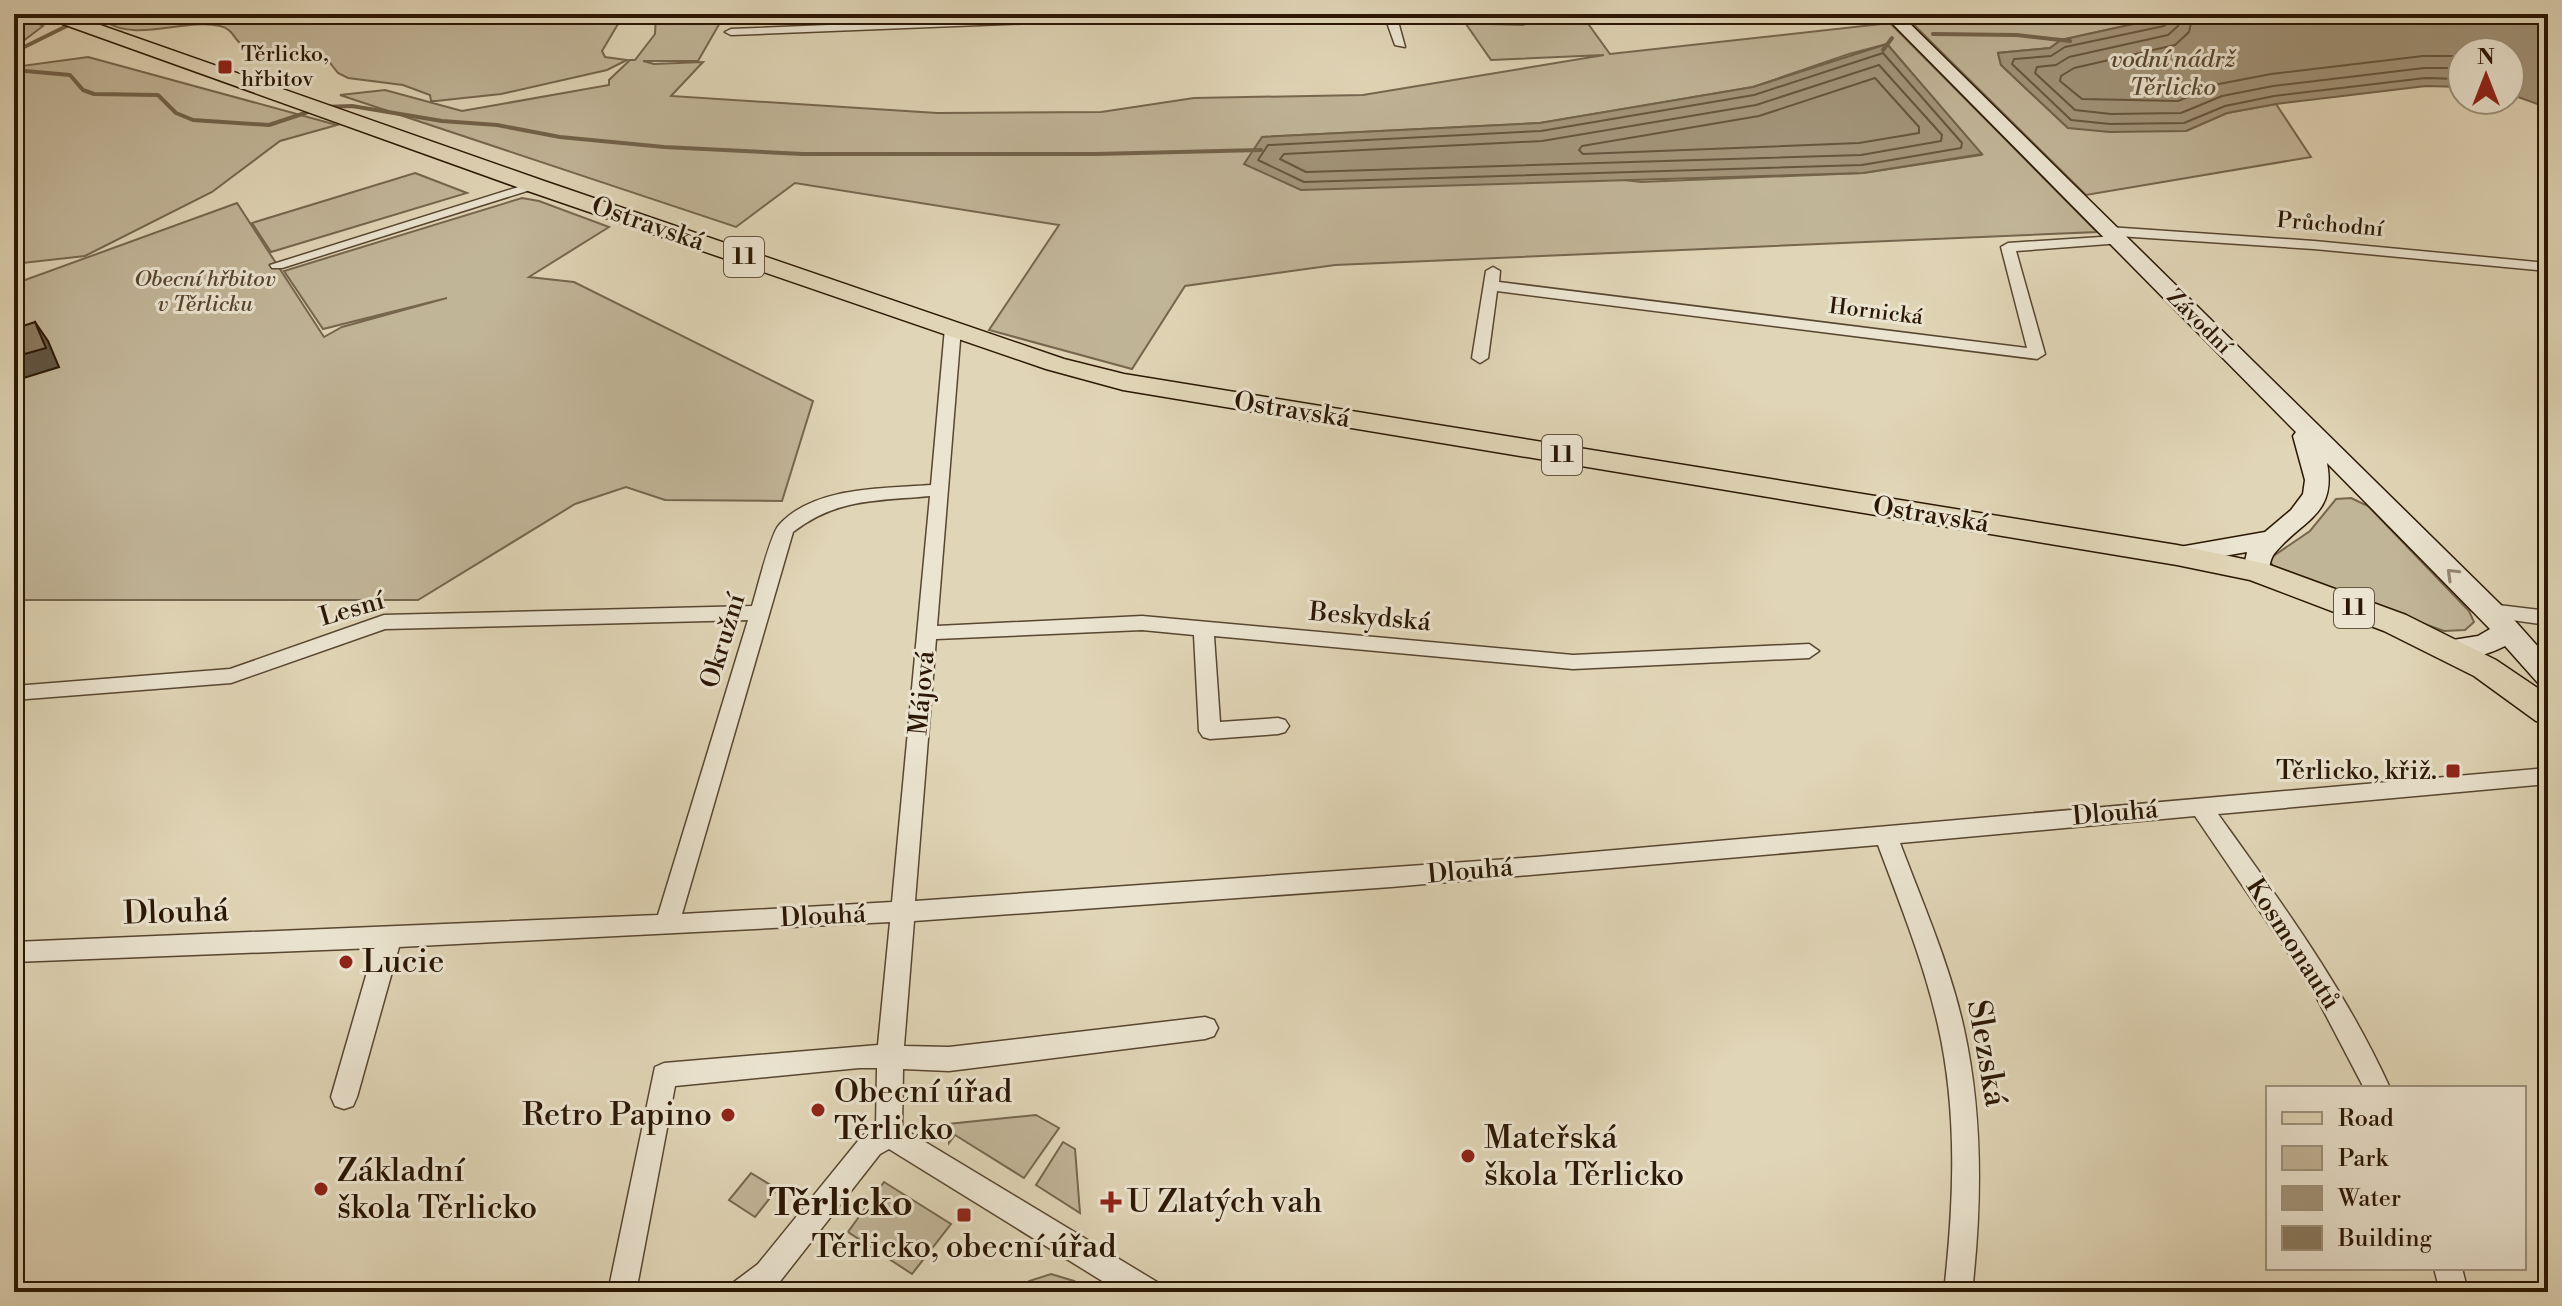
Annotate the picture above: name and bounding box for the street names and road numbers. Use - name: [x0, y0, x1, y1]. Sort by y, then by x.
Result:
- street label: Ostravská: [587, 190, 709, 258]
- street label: Průchodní: [2276, 207, 2385, 243]
- road number: 11: [724, 237, 764, 277]
- street label: Závodní: [2161, 284, 2238, 361]
- street label: Hornická: [1827, 293, 1925, 331]
- street label: Ostravská: [1232, 385, 1353, 435]
- road number: 11: [1542, 435, 1582, 475]
- street label: Ostravská: [1871, 490, 1992, 540]
- street label: Lesní: [316, 584, 389, 633]
- street label: Okružní: [693, 588, 753, 692]
- road number: 11: [2334, 588, 2374, 628]
- street label: Beskydská: [1307, 596, 1433, 638]
- street label: Májová: [902, 649, 942, 737]
- street label: Dlouhá: [2071, 793, 2160, 833]
- street label: Dlouhá: [1426, 851, 1515, 891]
- street label: Kosmonautů: [2239, 873, 2347, 1016]
- street label: Dlouhá: [122, 890, 230, 934]
- street label: Dlouhá: [779, 898, 868, 934]
- street label: Slezská: [1958, 997, 2016, 1110]

